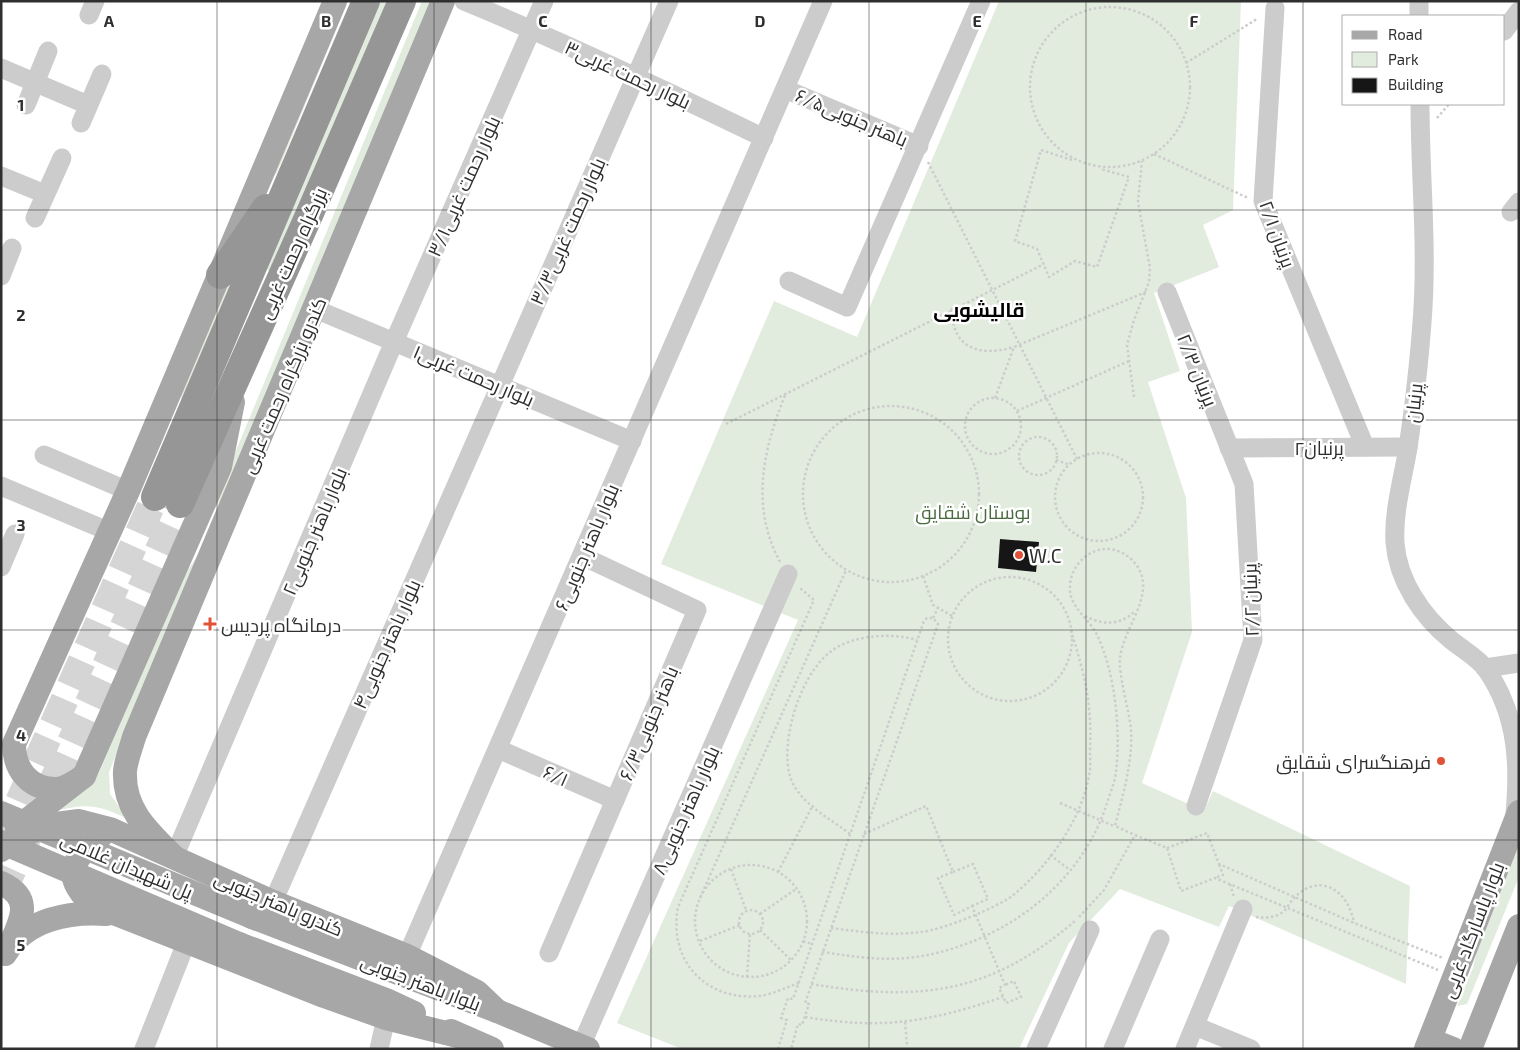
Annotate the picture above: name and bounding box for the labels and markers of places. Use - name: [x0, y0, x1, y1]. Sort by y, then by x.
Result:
- place label: W.C: [1029, 544, 1062, 567]
- marker: W.C: [1013, 549, 1025, 561]
- place label: درمانگاه پردیس: [221, 613, 341, 638]
- marker: درمانگاه پردیس: [203, 617, 217, 631]
- place label: فرهنگسرای شقایق: [1276, 750, 1431, 775]
- marker: فرهنگسرای شقایق: [1435, 755, 1447, 767]

